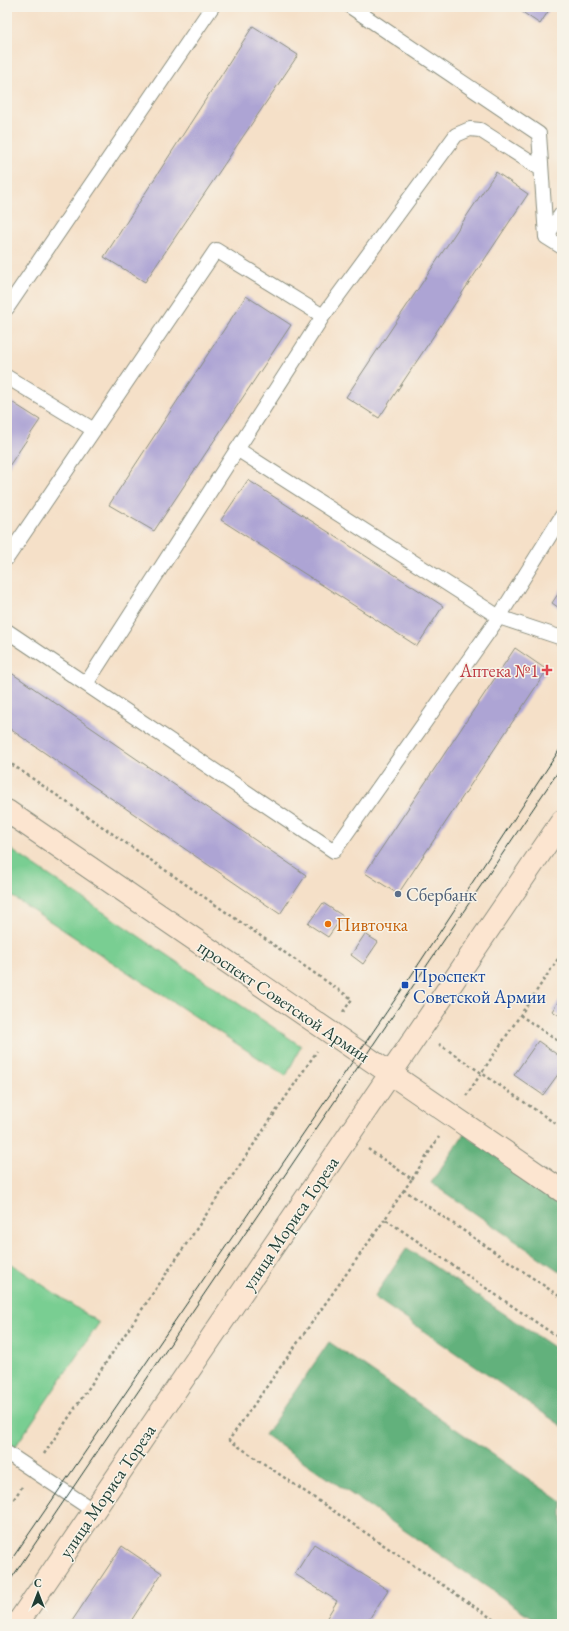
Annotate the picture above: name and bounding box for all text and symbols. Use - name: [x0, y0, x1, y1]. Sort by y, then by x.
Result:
- place label: Аптека №1: [459, 659, 539, 682]
- marker: Аптека №1: [542, 665, 552, 675]
- place label: Сбербанк: [406, 883, 477, 906]
- marker: Сбербанк: [393, 889, 403, 899]
- place label: Пивточка: [336, 913, 409, 936]
- marker: Пивточка: [323, 919, 333, 929]
- street label: проспект Советской Армии: [193, 935, 375, 1068]
- place label: Проспект Советской Армии: [413, 964, 546, 1008]
- marker: Проспект Советской Армии: [400, 980, 410, 990]
- street label: улица Мориса Тореза: [237, 1151, 344, 1294]
- street label: улица Мориса Тореза: [54, 1419, 161, 1562]
- north arrow: [18, 1573, 58, 1613]
- text: С: [34, 1576, 42, 1590]

